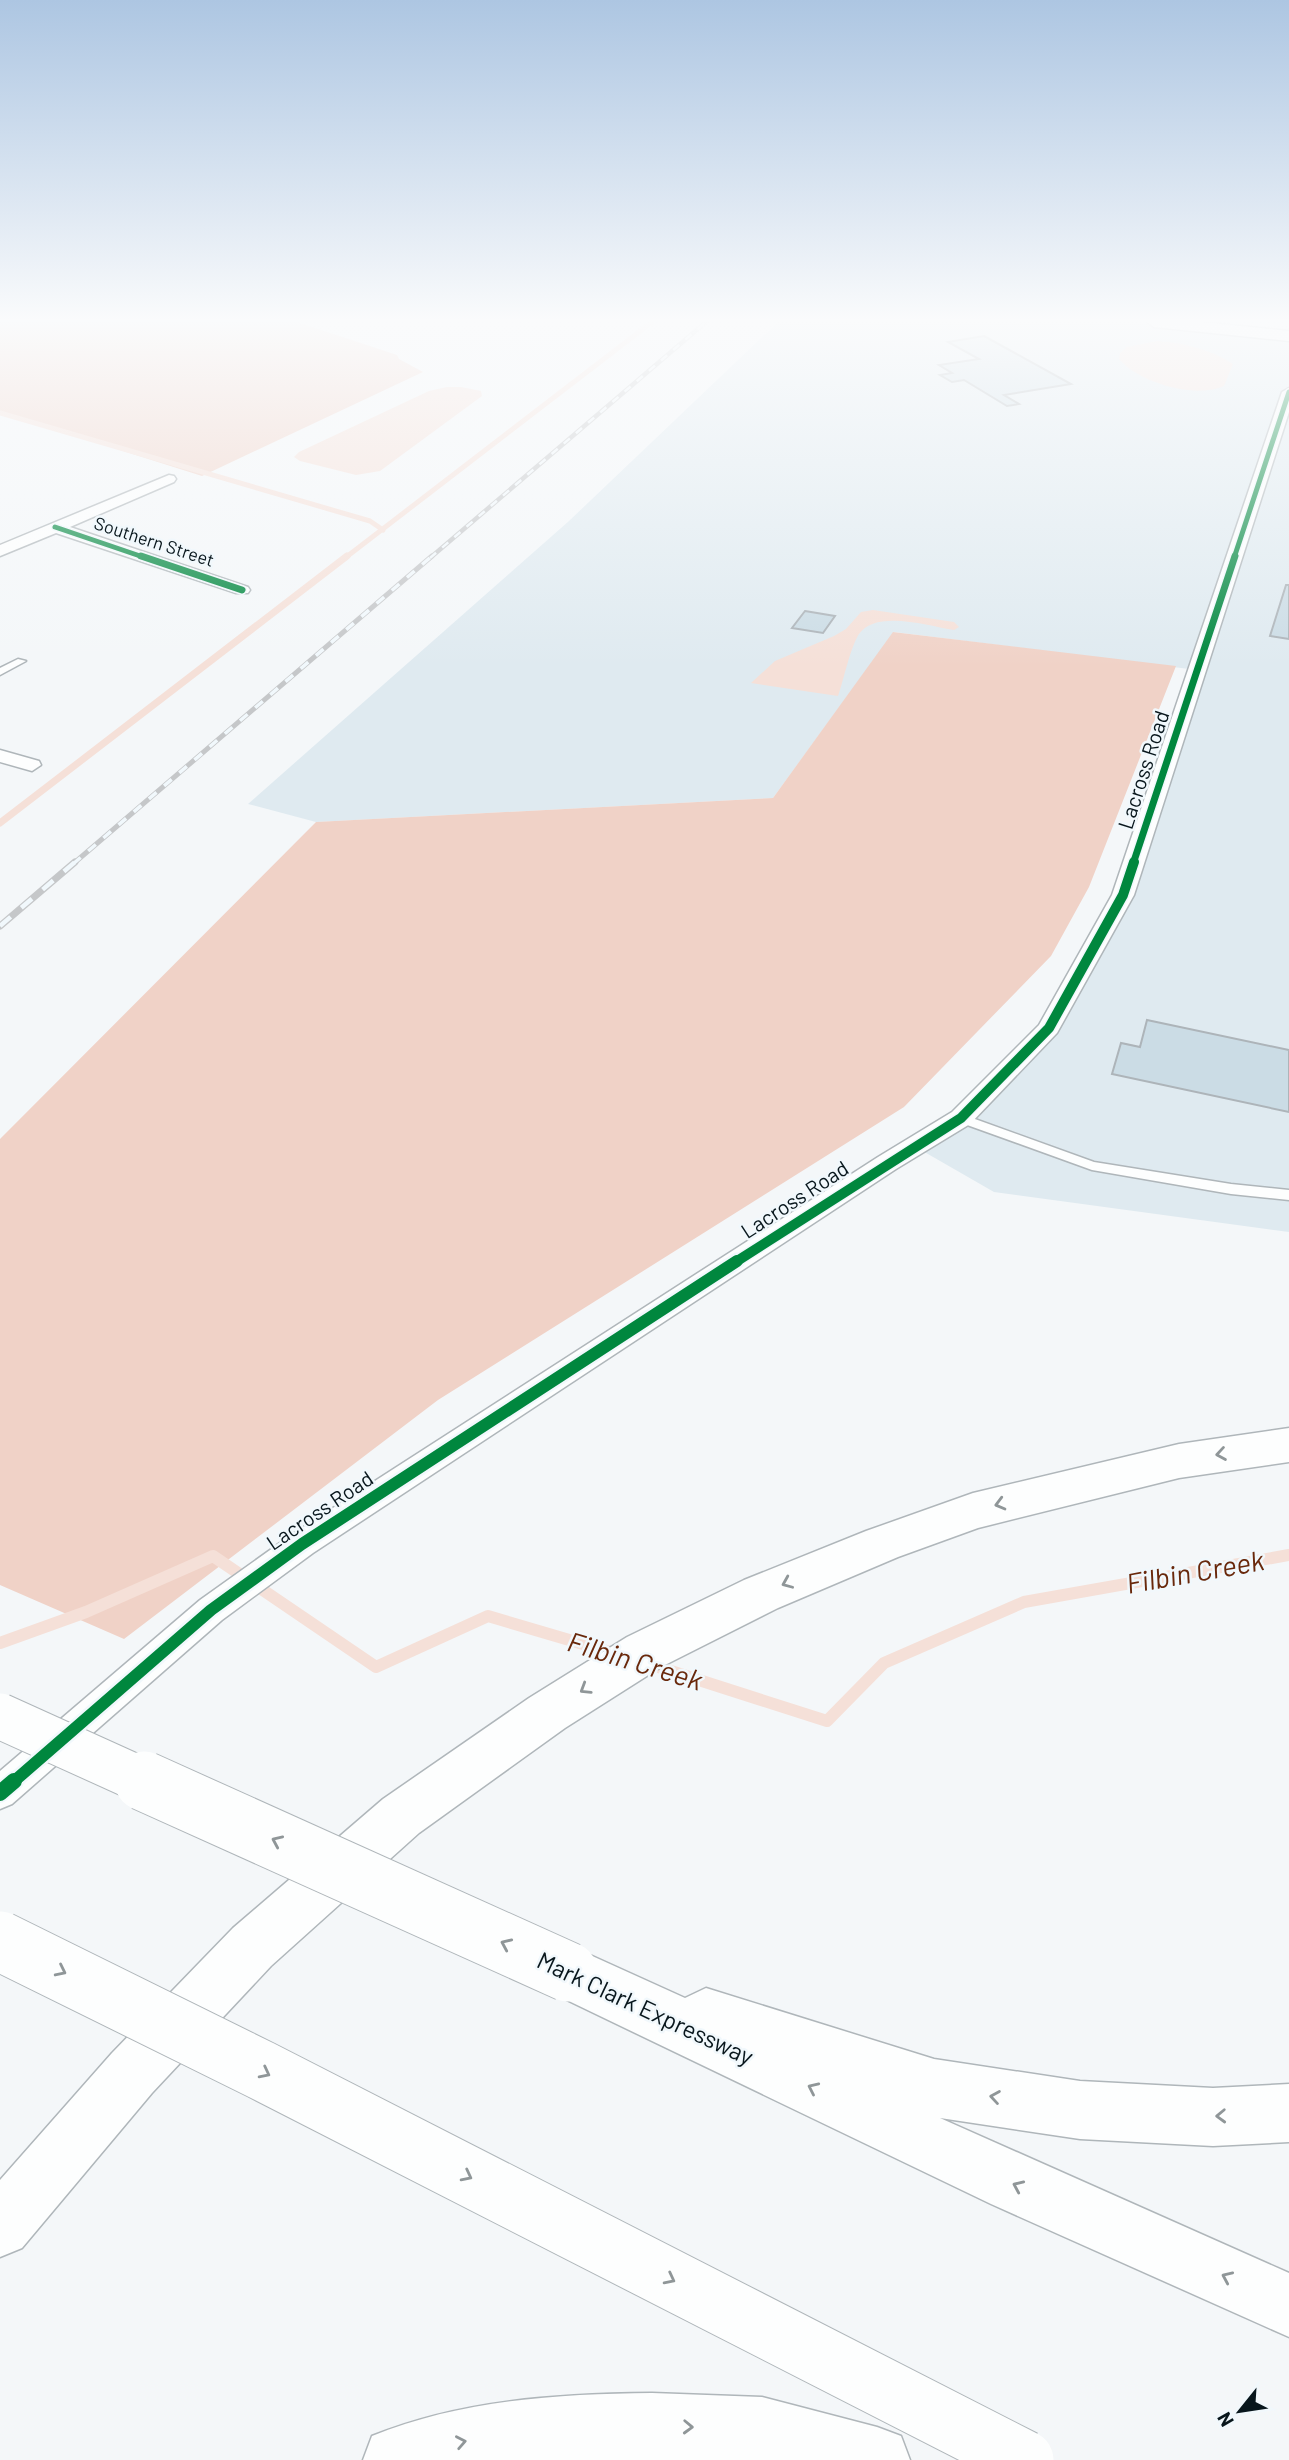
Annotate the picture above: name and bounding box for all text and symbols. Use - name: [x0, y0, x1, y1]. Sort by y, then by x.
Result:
- street label: Southern Street: [92, 511, 217, 571]
- street label: Lacross Road: [1112, 707, 1173, 832]
- street label: Lacross Road: [736, 1155, 853, 1243]
- one-way arrow: [1216, 1446, 1227, 1461]
- street label: Lacross Road: [261, 1465, 377, 1555]
- one-way arrow: [994, 1496, 1006, 1510]
- water label: Filbin Creek: [1123, 1542, 1267, 1600]
- one-way arrow: [781, 1575, 793, 1589]
- water label: Filbin Creek: [564, 1623, 707, 1697]
- one-way arrow: [580, 1680, 593, 1693]
- one-way arrow: [271, 1835, 284, 1849]
- one-way arrow: [501, 1938, 513, 1952]
- street label: Mark Clark Expressway: [533, 1945, 758, 2071]
- one-way arrow: [54, 1963, 66, 1977]
- one-way arrow: [258, 2064, 270, 2078]
- one-way arrow: [808, 2083, 820, 2097]
- one-way arrow: [989, 2090, 1000, 2105]
- one-way arrow: [1215, 2108, 1226, 2124]
- one-way arrow: [460, 2167, 473, 2181]
- one-way arrow: [1013, 2180, 1025, 2194]
- one-way arrow: [663, 2271, 675, 2285]
- one-way arrow: [1221, 2271, 1234, 2285]
- north arrow: [1205, 2376, 1275, 2446]
- text: N: [1212, 2409, 1238, 2431]
- one-way arrow: [682, 2420, 693, 2435]
- one-way arrow: [455, 2435, 467, 2450]

